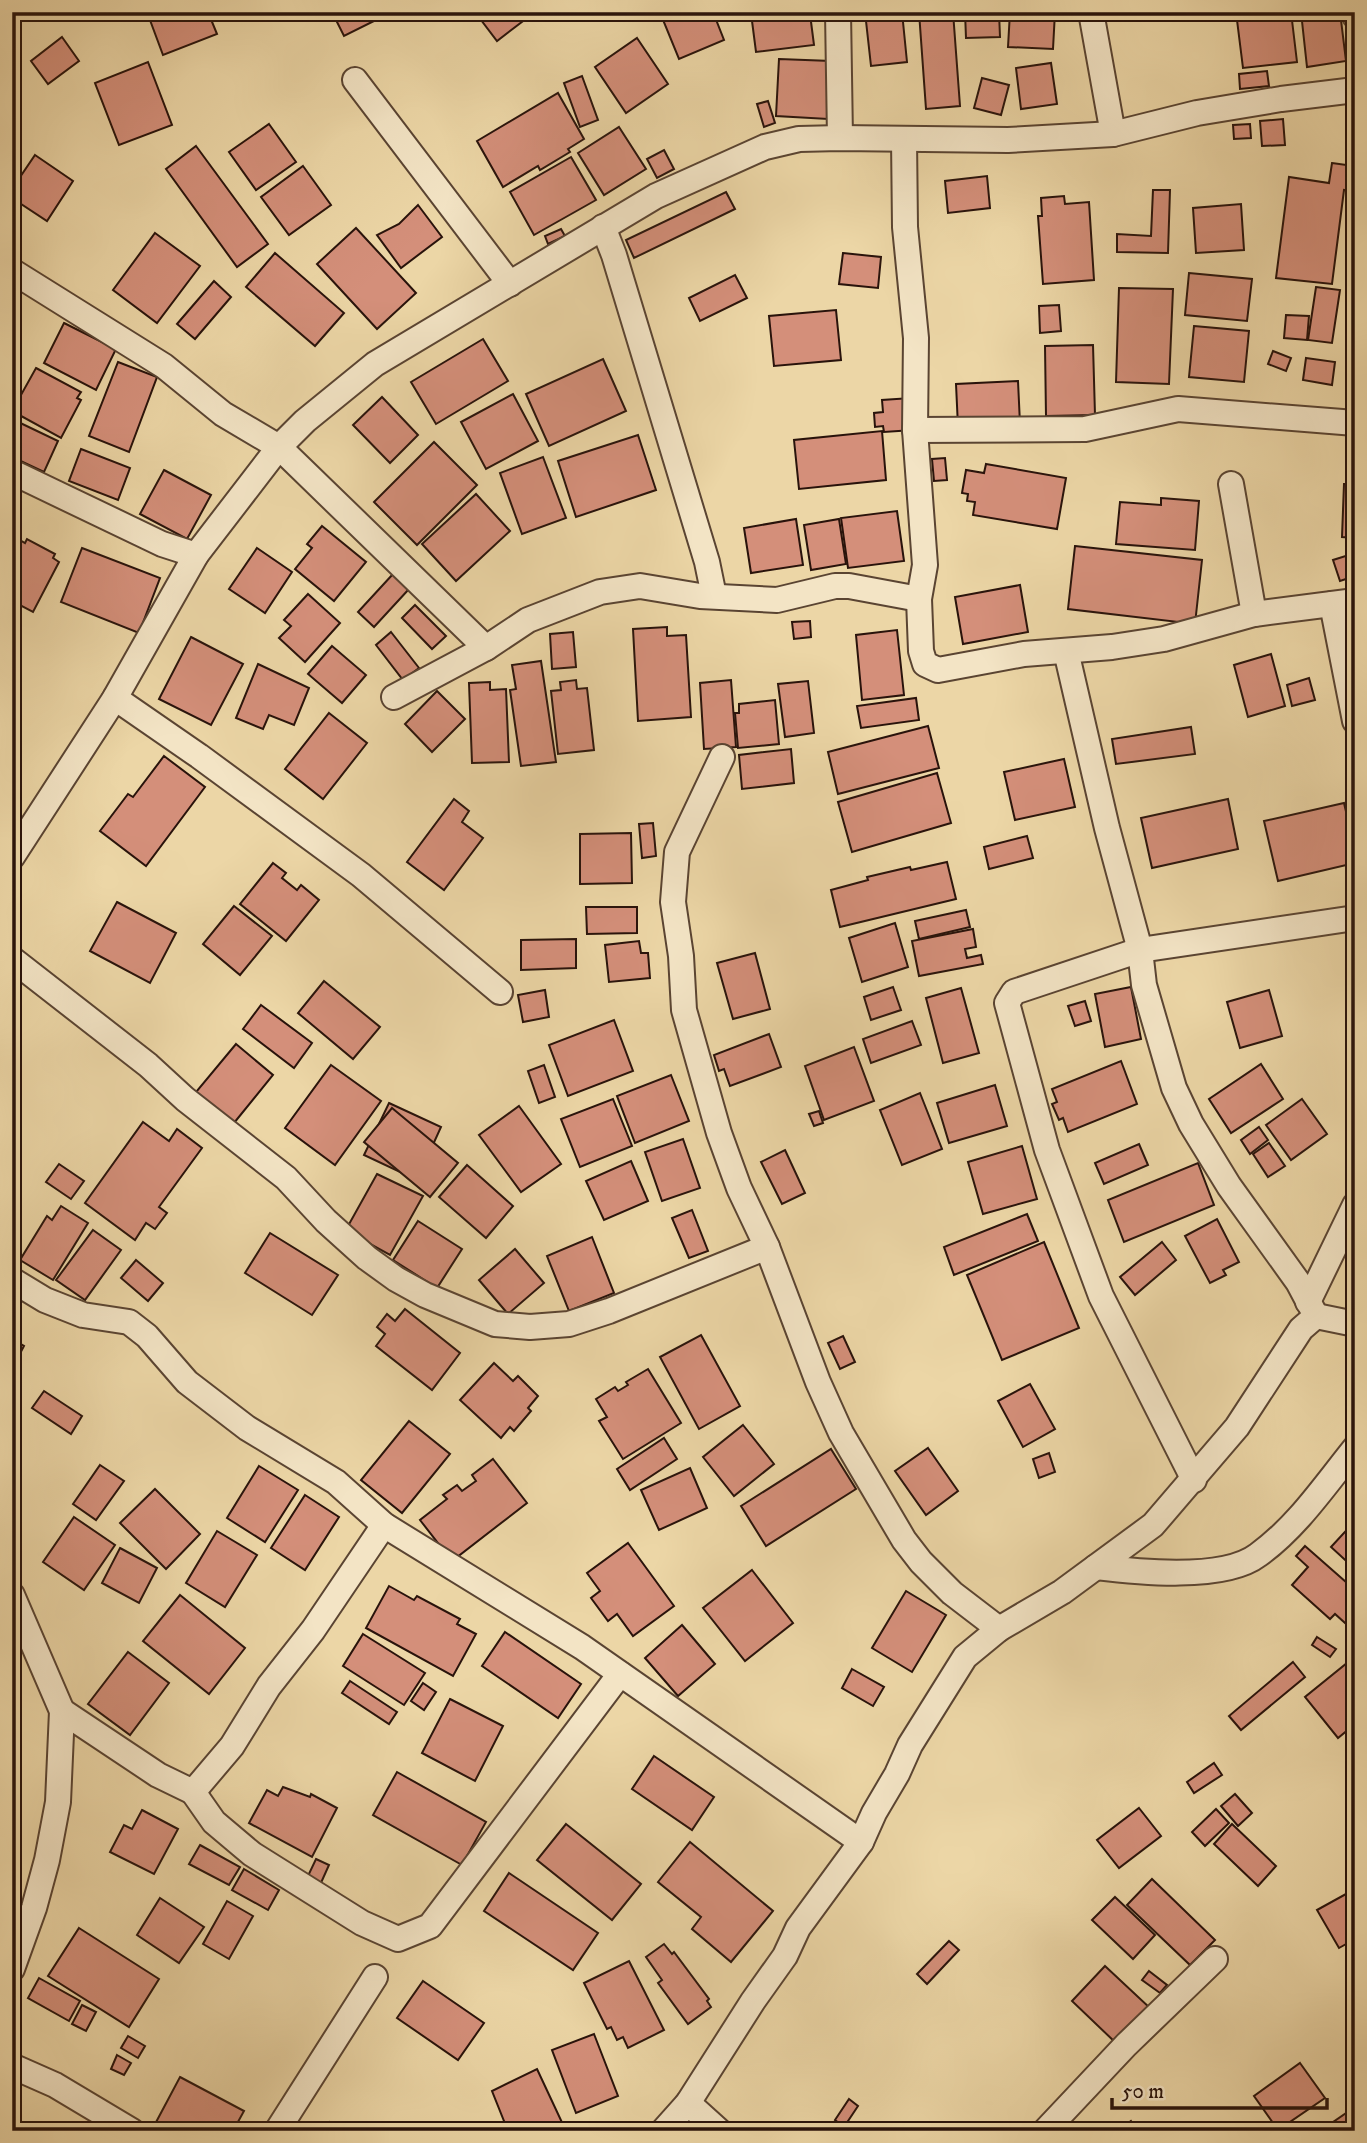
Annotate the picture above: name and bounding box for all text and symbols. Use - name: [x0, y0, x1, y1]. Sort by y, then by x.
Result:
- scale bar: [1112, 2066, 1327, 2110]
- text: 50 m: [1122, 2079, 1164, 2105]

